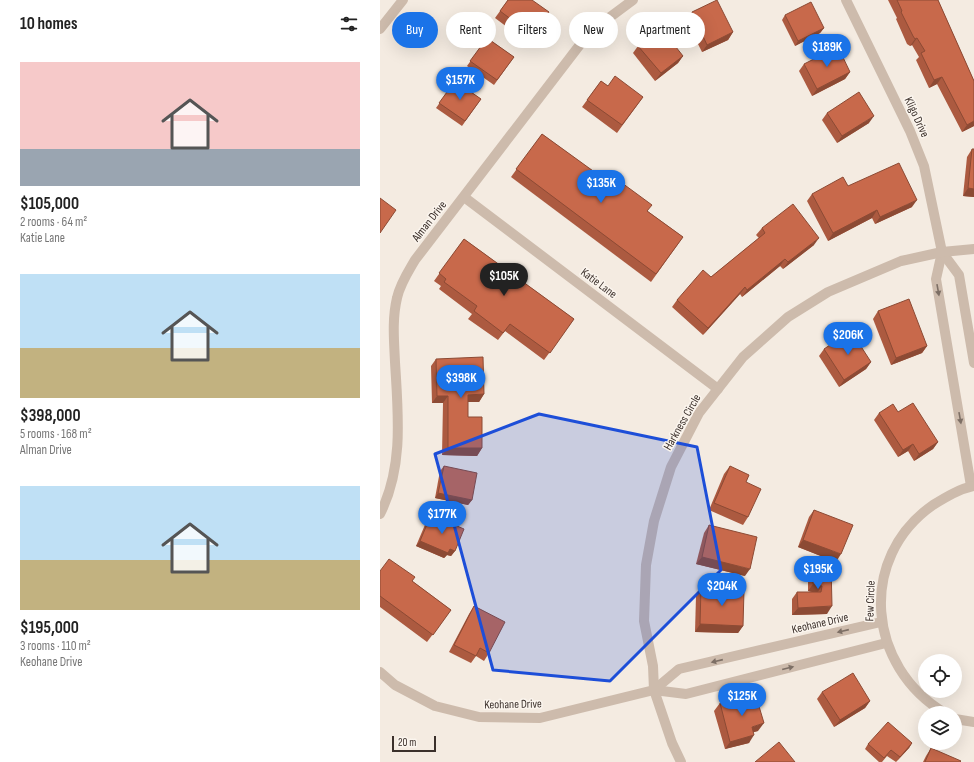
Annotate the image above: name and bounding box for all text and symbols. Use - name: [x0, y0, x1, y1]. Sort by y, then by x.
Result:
- chip: Buy: [392, 12, 438, 48]
- chip: Rent: [446, 12, 496, 48]
- chip: Filters: [504, 12, 561, 48]
- chip: New: [569, 12, 618, 48]
- chip: Apartment: [626, 12, 705, 48]
- icon: filters: [338, 13, 360, 35]
- text: 10 homes: [20, 14, 77, 34]
- pin: $189K: [799, 34, 855, 68]
- text: $189K: [812, 39, 842, 55]
- pin: $157K: [432, 67, 488, 101]
- text: $157K: [445, 72, 475, 88]
- icon: home: [154, 88, 226, 160]
- street label: Kligo Drive: [901, 95, 932, 140]
- pin: $135K: [573, 170, 629, 204]
- text: $135K: [586, 175, 616, 191]
- text: $105,000: [20, 194, 79, 214]
- street label: Alman Drive: [408, 198, 450, 246]
- text: 2 rooms · 64 m²: [20, 214, 87, 230]
- text: Katie Lane: [20, 230, 65, 246]
- pin: $105K: [476, 263, 532, 297]
- street label: Katie Lane: [578, 265, 620, 302]
- text: $105K: [489, 268, 519, 284]
- one-way arrow: [935, 284, 941, 296]
- icon: home: [154, 300, 226, 372]
- pin: $206K: [820, 322, 876, 356]
- text: $206K: [832, 327, 864, 343]
- pin: $398K: [433, 365, 489, 399]
- text: $398K: [445, 370, 477, 386]
- street label: Harkness Circle: [660, 391, 705, 453]
- text: $398,000: [20, 406, 80, 426]
- one-way arrow: [957, 412, 963, 425]
- text: 5 rooms · 168 m²: [20, 426, 92, 442]
- text: Alman Drive: [20, 442, 72, 458]
- pin: $177K: [414, 501, 470, 535]
- text: $177K: [427, 506, 457, 522]
- icon: home: [154, 512, 226, 584]
- pin: $195K: [790, 556, 846, 590]
- text: $195K: [803, 561, 833, 577]
- pin: $204K: [694, 573, 750, 607]
- text: $204K: [707, 578, 737, 594]
- street label: Few Circle: [862, 580, 879, 622]
- street label: Keohane Drive: [790, 610, 850, 637]
- text: $195,000: [20, 618, 79, 638]
- one-way arrow: [837, 628, 849, 634]
- text: 3 rooms · 110 m²: [20, 638, 91, 654]
- text: Keohane Drive: [20, 654, 82, 670]
- map controls: [918, 654, 962, 750]
- button: locate: [918, 654, 962, 698]
- one-way arrow: [710, 658, 723, 664]
- one-way arrow: [782, 665, 794, 671]
- pin: $125K: [714, 683, 770, 717]
- text: $125K: [727, 688, 757, 704]
- street label: Keohane Drive: [484, 696, 542, 713]
- button: layers: [918, 706, 962, 750]
- scale bar: [392, 734, 436, 753]
- text: 20 m: [398, 736, 416, 749]

